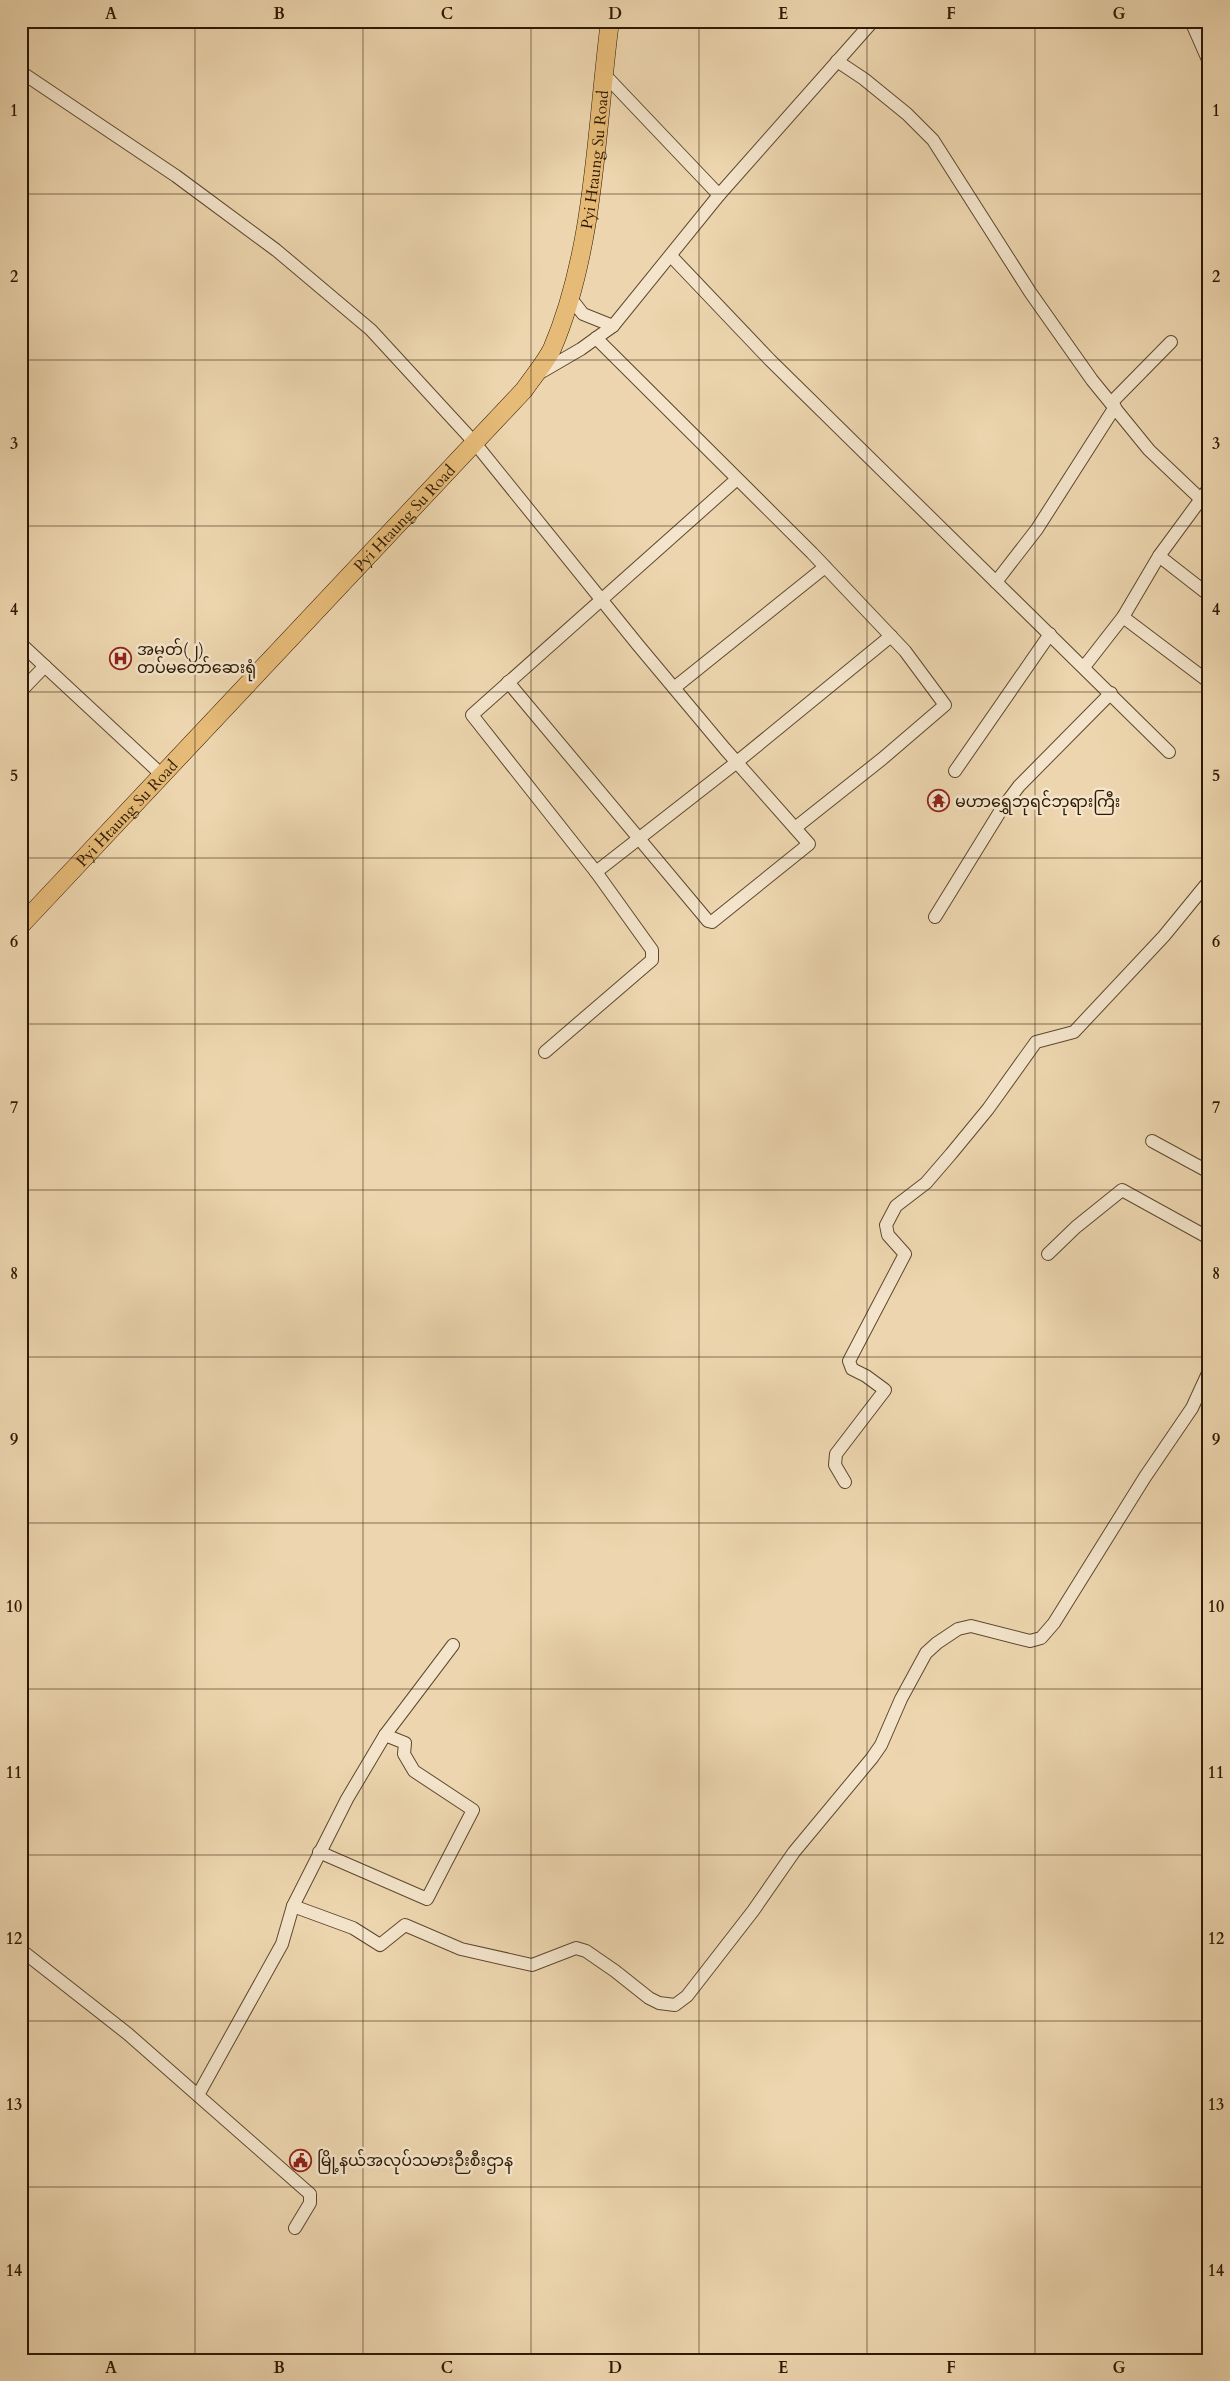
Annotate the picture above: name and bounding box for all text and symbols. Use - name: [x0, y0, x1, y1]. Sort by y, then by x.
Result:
- text: A: [105, 3, 117, 25]
- text: B: [273, 3, 285, 25]
- text: C: [441, 3, 453, 25]
- text: D: [608, 3, 622, 25]
- text: E: [778, 3, 788, 25]
- text: F: [946, 3, 956, 25]
- text: G: [1112, 3, 1126, 25]
- street label: Pyi Htaung Su Road: [576, 89, 614, 231]
- text: 1: [10, 100, 18, 122]
- text: 1: [1212, 100, 1220, 122]
- text: 2: [10, 266, 18, 288]
- text: 2: [1212, 266, 1220, 288]
- text: 3: [10, 433, 18, 455]
- text: 3: [1212, 433, 1220, 455]
- street label: Pyi Htaung Su Road: [349, 460, 461, 577]
- text: 4: [10, 599, 18, 621]
- text: 4: [1212, 599, 1220, 621]
- place label: အမှတ်(၂) တပ်မတော်ဆေးရုံ: [137, 638, 256, 682]
- hospital icon: အမှတ်(၂) တပ်မတော်ဆေးရုံ: [109, 646, 133, 670]
- street label: Pyi Htaung Su Road: [71, 755, 183, 872]
- text: 5: [10, 765, 18, 787]
- text: 5: [1212, 765, 1220, 787]
- temple icon: မဟာရွှေဘုရင်ဘုရားကြီး: [927, 789, 951, 813]
- place label: မဟာရွှေဘုရင်ဘုရားကြီး: [955, 790, 1120, 816]
- text: 6: [10, 931, 18, 953]
- text: 6: [1212, 931, 1220, 953]
- text: 7: [10, 1097, 18, 1119]
- text: 7: [1212, 1097, 1220, 1119]
- text: 8: [10, 1263, 18, 1285]
- text: 8: [1212, 1263, 1220, 1285]
- text: 9: [10, 1429, 18, 1451]
- text: 9: [1212, 1429, 1220, 1451]
- text: 10: [6, 1596, 22, 1618]
- text: 10: [1208, 1596, 1224, 1618]
- text: 11: [6, 1762, 22, 1784]
- text: 11: [1208, 1762, 1224, 1784]
- text: 12: [6, 1928, 22, 1950]
- text: 12: [1208, 1928, 1224, 1950]
- text: 13: [6, 2094, 22, 2116]
- text: 13: [1208, 2094, 1224, 2116]
- public building icon: မြို့နယ်အလုပ်သမားဉီးစီးဌာန: [289, 2148, 313, 2172]
- place label: မြို့နယ်အလုပ်သမားဉီးစီးဌာန: [317, 2149, 513, 2175]
- text: 14: [6, 2260, 22, 2282]
- text: 14: [1208, 2260, 1224, 2282]
- text: A: [105, 2357, 117, 2379]
- text: B: [273, 2357, 285, 2379]
- text: C: [441, 2357, 453, 2379]
- text: D: [608, 2357, 622, 2379]
- text: E: [778, 2357, 788, 2379]
- text: F: [946, 2357, 956, 2379]
- text: G: [1112, 2357, 1126, 2379]

